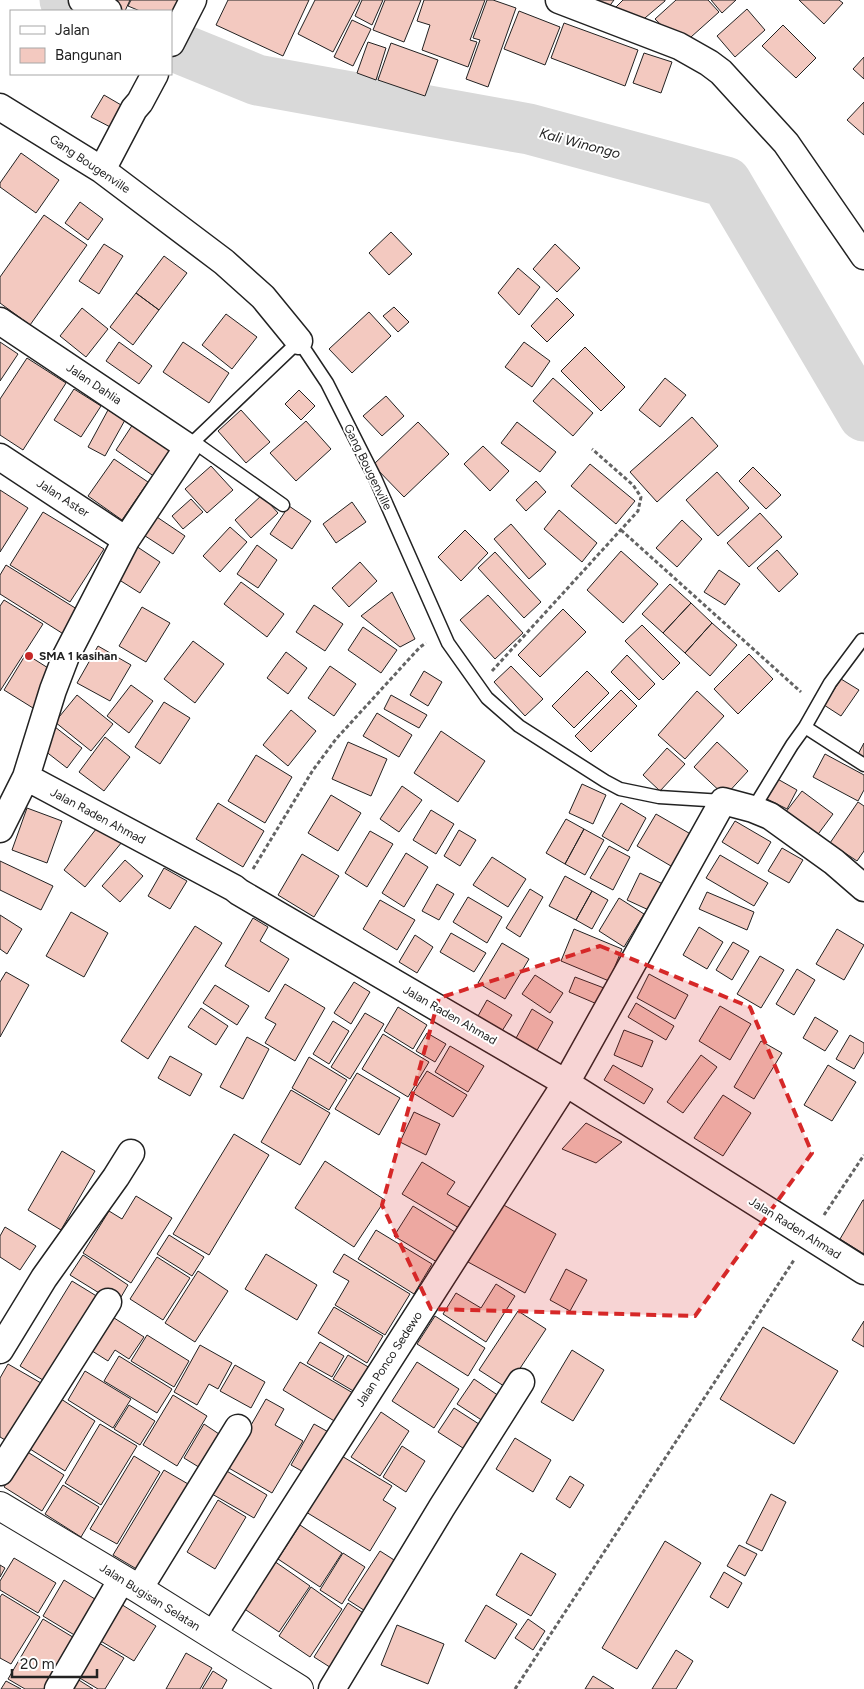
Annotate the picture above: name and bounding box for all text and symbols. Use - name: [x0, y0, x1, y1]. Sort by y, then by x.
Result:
- legend: [10, 10, 172, 75]
- text: Jalan: [55, 21, 90, 39]
- text: Bangunan: [55, 46, 122, 64]
- water label: Kali Winongo: [537, 124, 622, 162]
- street label: Gang Bougenville: [47, 132, 133, 196]
- street label: Jalan Dahlia: [64, 360, 124, 408]
- street label: Gang Bougenville: [341, 422, 395, 513]
- street label: Jalan Aster: [34, 476, 92, 520]
- place label: SMA 1 kasihan: [39, 649, 117, 663]
- marker: SMA 1 kasihan: [23, 650, 35, 662]
- street label: Jalan Raden Ahmad: [48, 785, 148, 847]
- street label: Jalan Raden Ahmad: [401, 982, 499, 1048]
- street label: Jalan Raden Ahmad: [746, 1194, 844, 1262]
- street label: Jalan Ponco Sedewo: [353, 1309, 425, 1409]
- street label: Jalan Bugisan Selatan: [97, 1560, 203, 1634]
- scale bar: [12, 1646, 98, 1678]
- text: 20 m: [20, 1655, 54, 1673]

